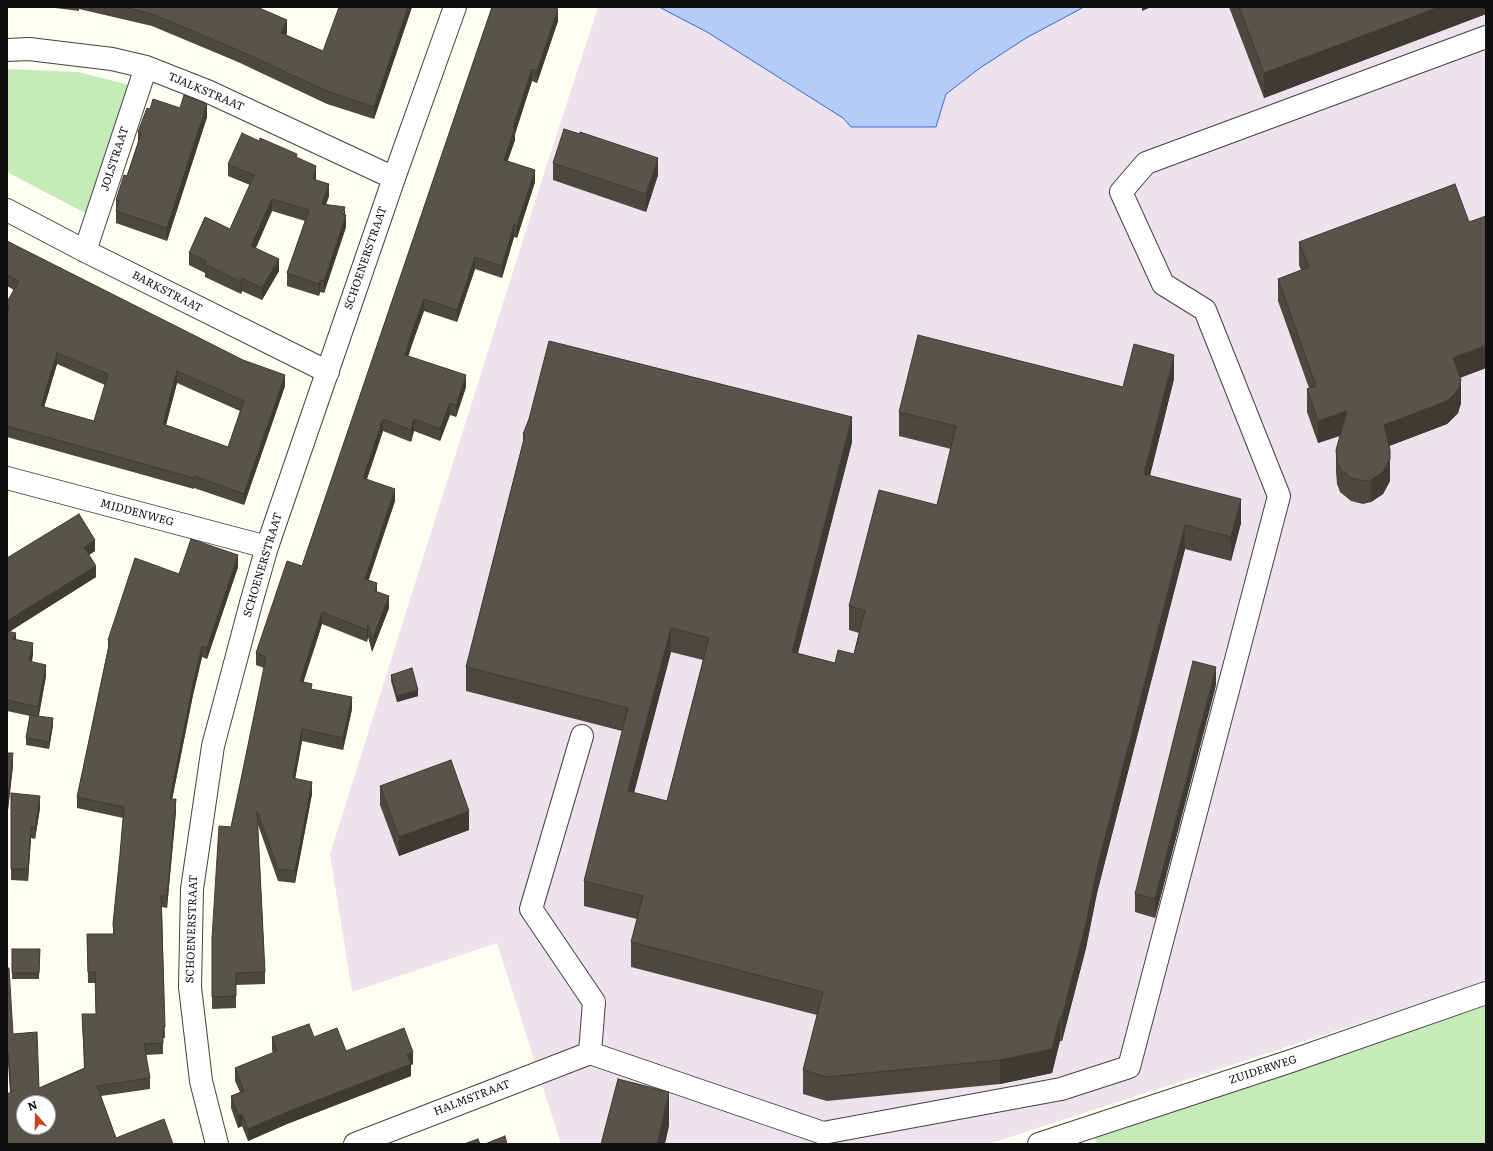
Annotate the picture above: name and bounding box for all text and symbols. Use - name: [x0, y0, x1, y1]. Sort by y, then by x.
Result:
- street label: TJALKSTRAAT: [166, 70, 246, 114]
- street label: JOLSTRAAT: [98, 125, 132, 193]
- street label: SCHOENERSTRAAT: [342, 205, 390, 311]
- street label: BARKSTRAAT: [130, 269, 204, 315]
- street label: MIDDENWEG: [99, 497, 175, 529]
- street label: SCHOENERSTRAAT: [241, 511, 285, 619]
- street label: SCHOENERSTRAAT: [184, 875, 200, 983]
- street label: ZUIDERWEG: [1227, 1053, 1299, 1087]
- street label: HALMSTRAAT: [432, 1077, 512, 1119]
- north arrow: [16, 1095, 56, 1135]
- text: N: [25, 1096, 39, 1114]

